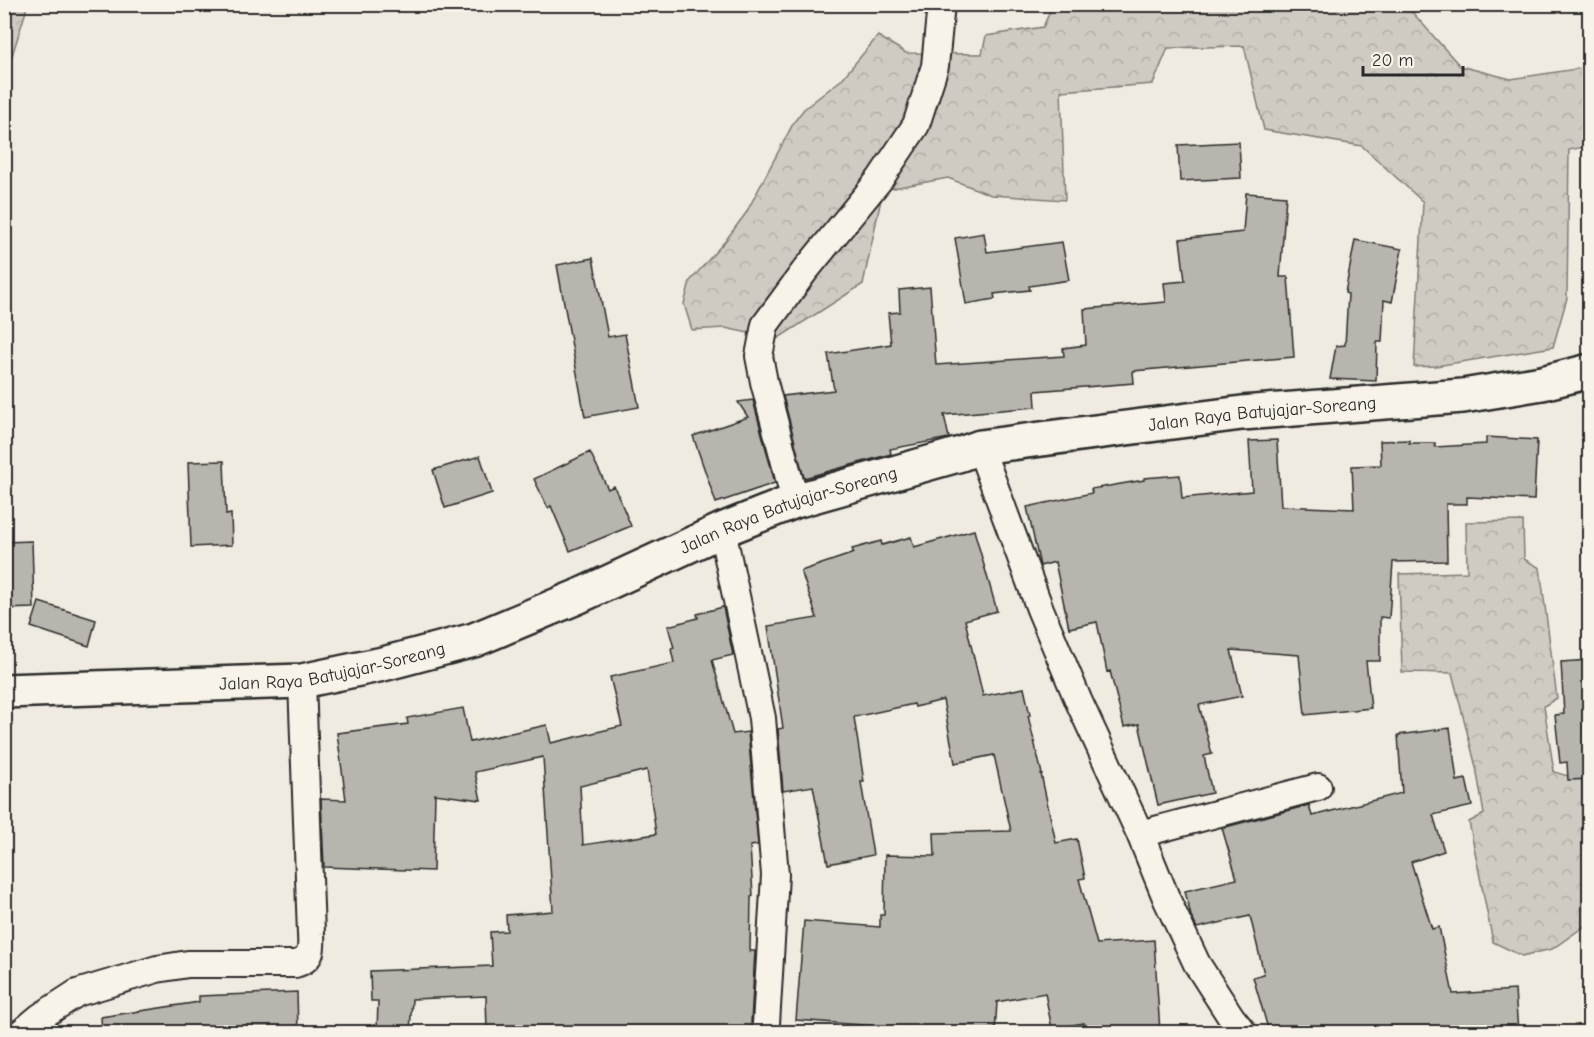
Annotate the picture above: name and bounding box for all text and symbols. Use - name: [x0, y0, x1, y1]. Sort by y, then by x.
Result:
- scale bar: [1363, 39, 1464, 77]
- text: 20 m: [1372, 50, 1413, 71]
- street label: Jalan Raya Batujajar-Soreang: [1147, 393, 1377, 436]
- street label: Jalan Raya Batujajar-Soreang: [677, 463, 900, 559]
- street label: Jalan Raya Batujajar-Soreang: [219, 638, 447, 695]

